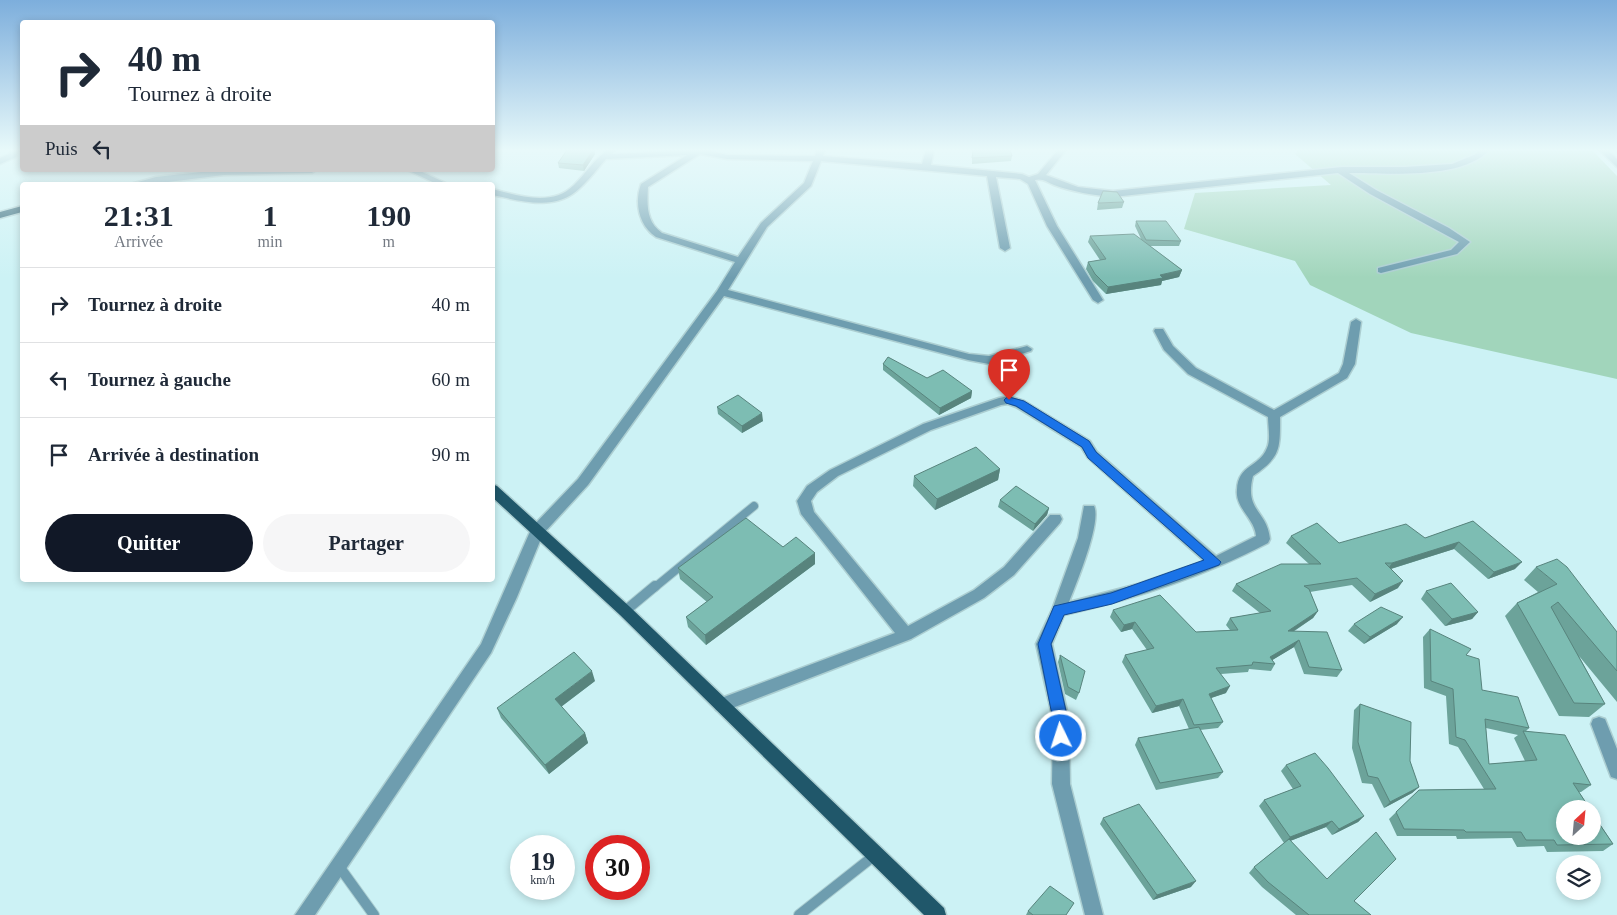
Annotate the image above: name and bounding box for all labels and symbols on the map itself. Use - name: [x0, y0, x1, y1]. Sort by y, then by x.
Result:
- pin: [988, 349, 1030, 400]
- position arrow: [1034, 709, 1086, 761]
- north arrow: [1556, 800, 1601, 845]
- speed limit sign: 30: [585, 835, 650, 900]

